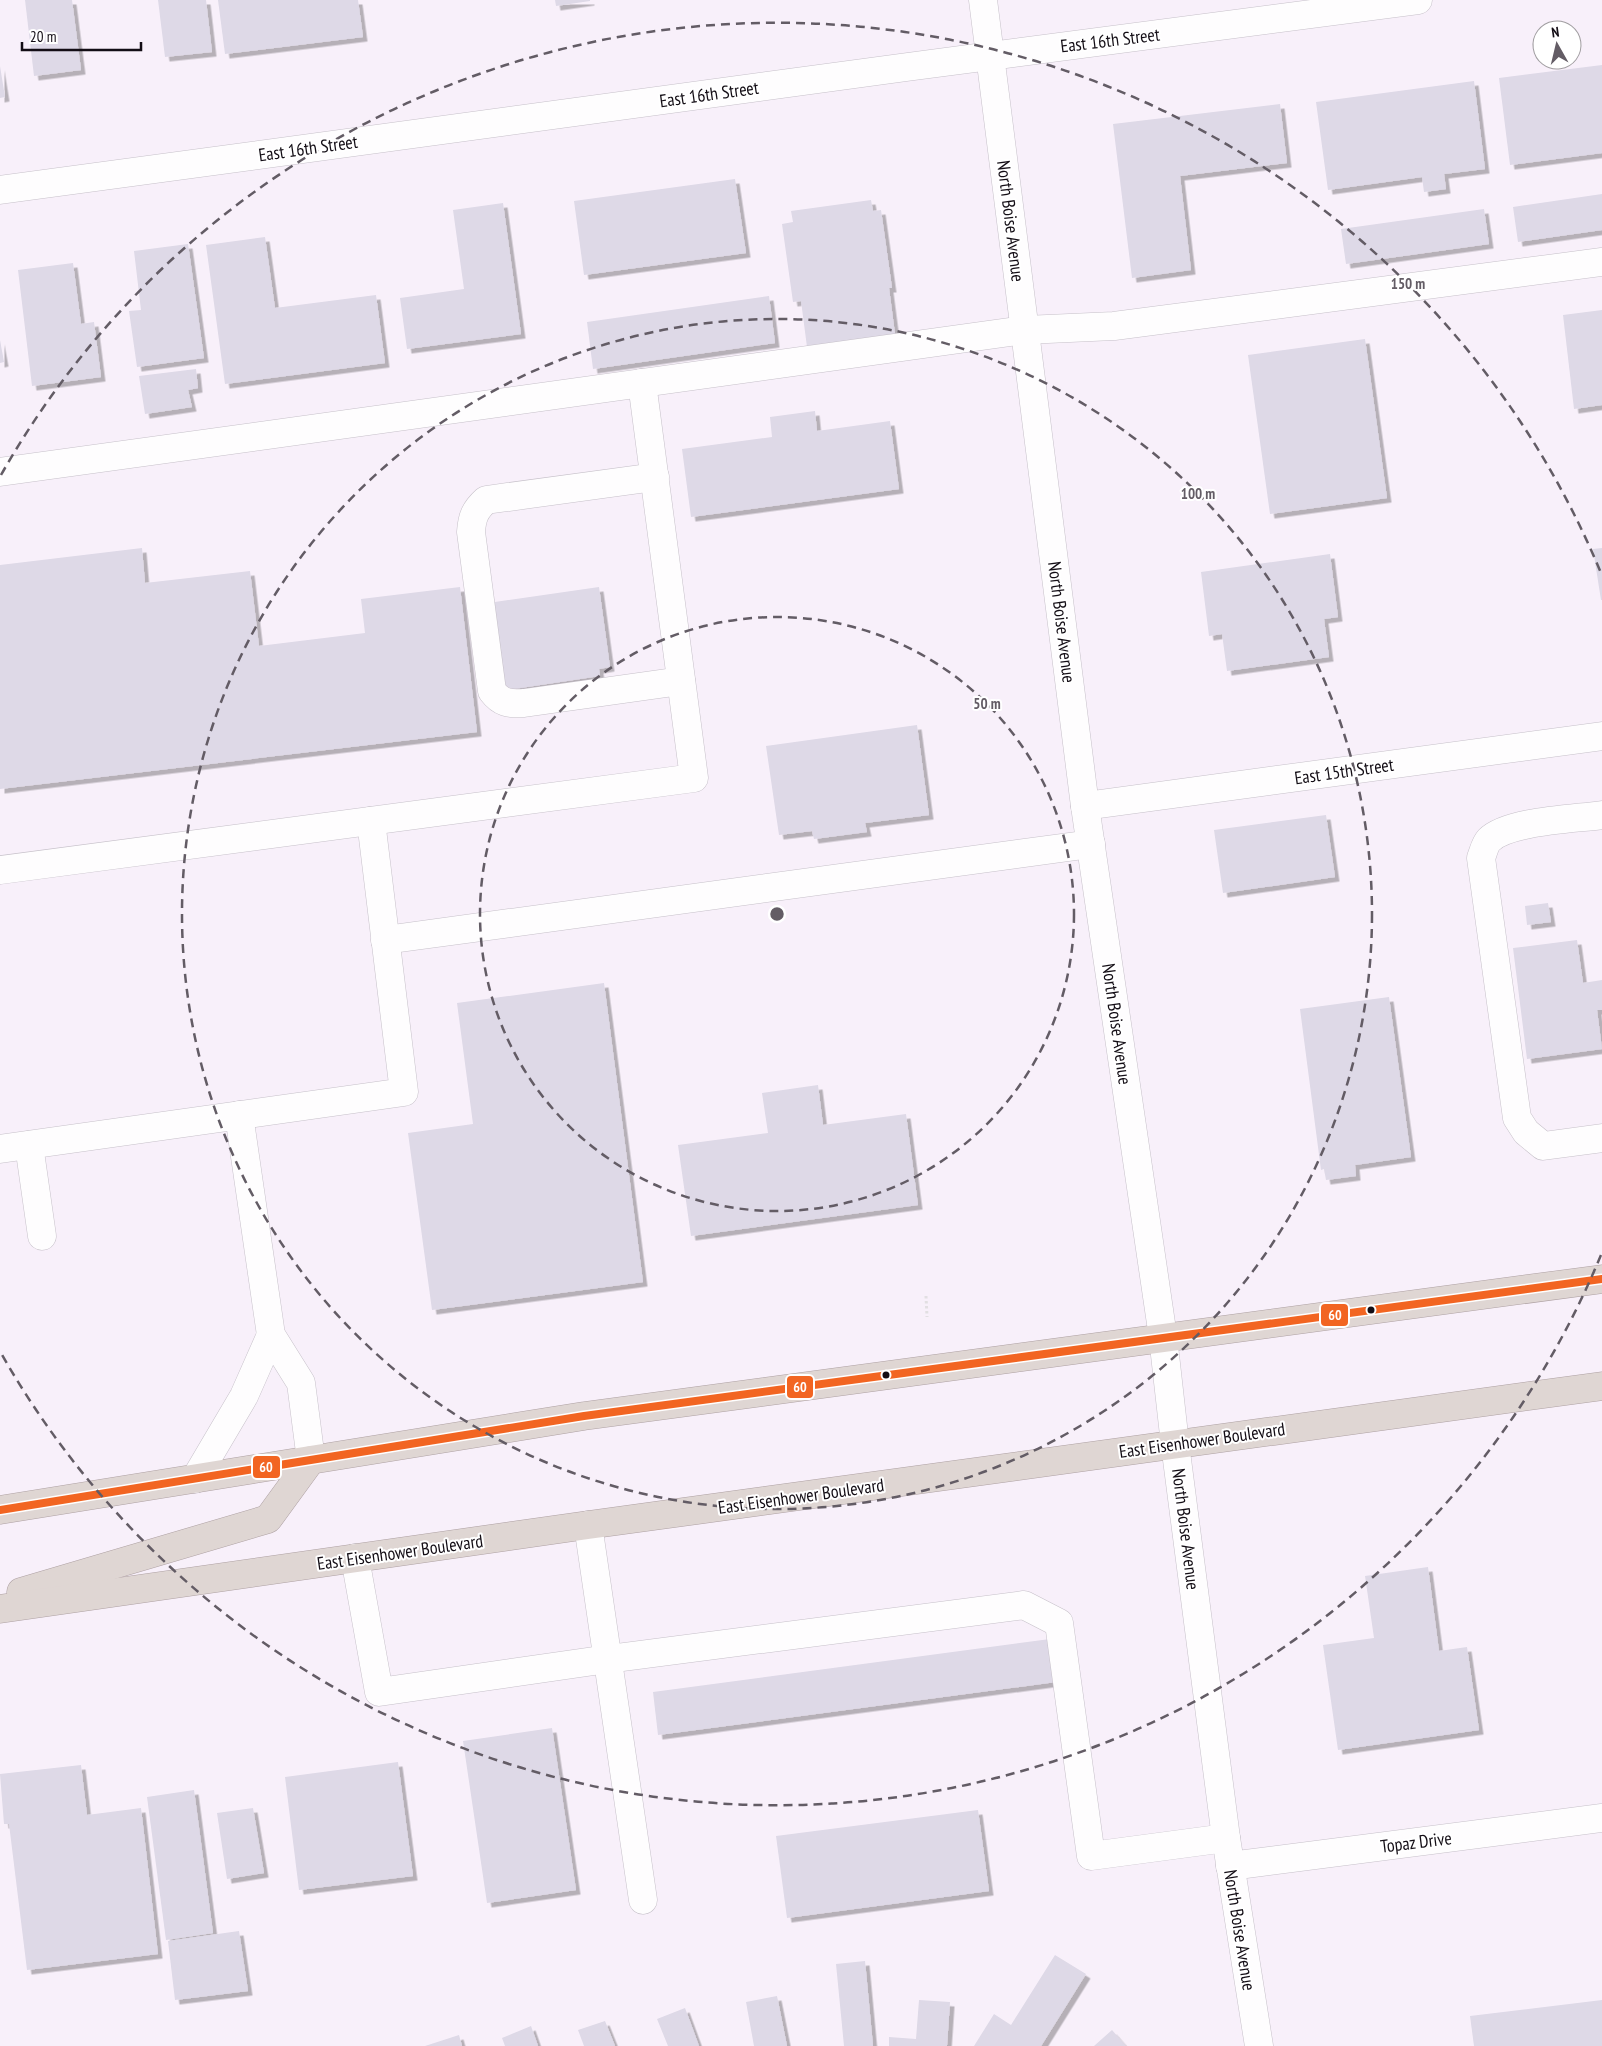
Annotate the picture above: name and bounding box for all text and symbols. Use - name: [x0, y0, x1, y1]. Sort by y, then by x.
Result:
- scale bar: [22, 20, 141, 52]
- north arrow: [1532, 20, 1582, 70]
- street label: East 16th Street: [1059, 22, 1161, 58]
- text: N: [1550, 23, 1560, 42]
- text: 20 m: [30, 27, 56, 46]
- street label: East 16th Street: [658, 76, 760, 112]
- street label: East 16th Street: [257, 130, 359, 166]
- street label: North Boise Avenue: [992, 159, 1030, 283]
- text: 150 m: [1391, 274, 1425, 293]
- text: 100 m: [1181, 484, 1215, 503]
- street label: North Boise Avenue: [1043, 560, 1081, 684]
- text: 50 m: [973, 694, 1001, 713]
- street label: East 15th Street: [1293, 753, 1395, 789]
- centre of rings: [768, 905, 786, 923]
- street label: North Boise Avenue: [1097, 962, 1137, 1086]
- line badge: 60: [1320, 1303, 1349, 1327]
- unlabelled marker: [1366, 1305, 1376, 1315]
- text: 60: [1328, 1306, 1342, 1324]
- unlabelled marker: [881, 1370, 891, 1380]
- line badge: 60: [786, 1375, 814, 1399]
- text: 60: [793, 1378, 807, 1396]
- street label: East Eisenhower Boulevard: [1118, 1417, 1286, 1463]
- line badge: 60: [252, 1455, 281, 1479]
- text: 60: [259, 1458, 273, 1476]
- street label: North Boise Avenue: [1167, 1467, 1205, 1591]
- street label: East Eisenhower Boulevard: [717, 1473, 885, 1519]
- street label: East Eisenhower Boulevard: [316, 1529, 484, 1575]
- street label: Topaz Drive: [1379, 1826, 1453, 1858]
- street label: North Boise Avenue: [1219, 1868, 1261, 1992]

